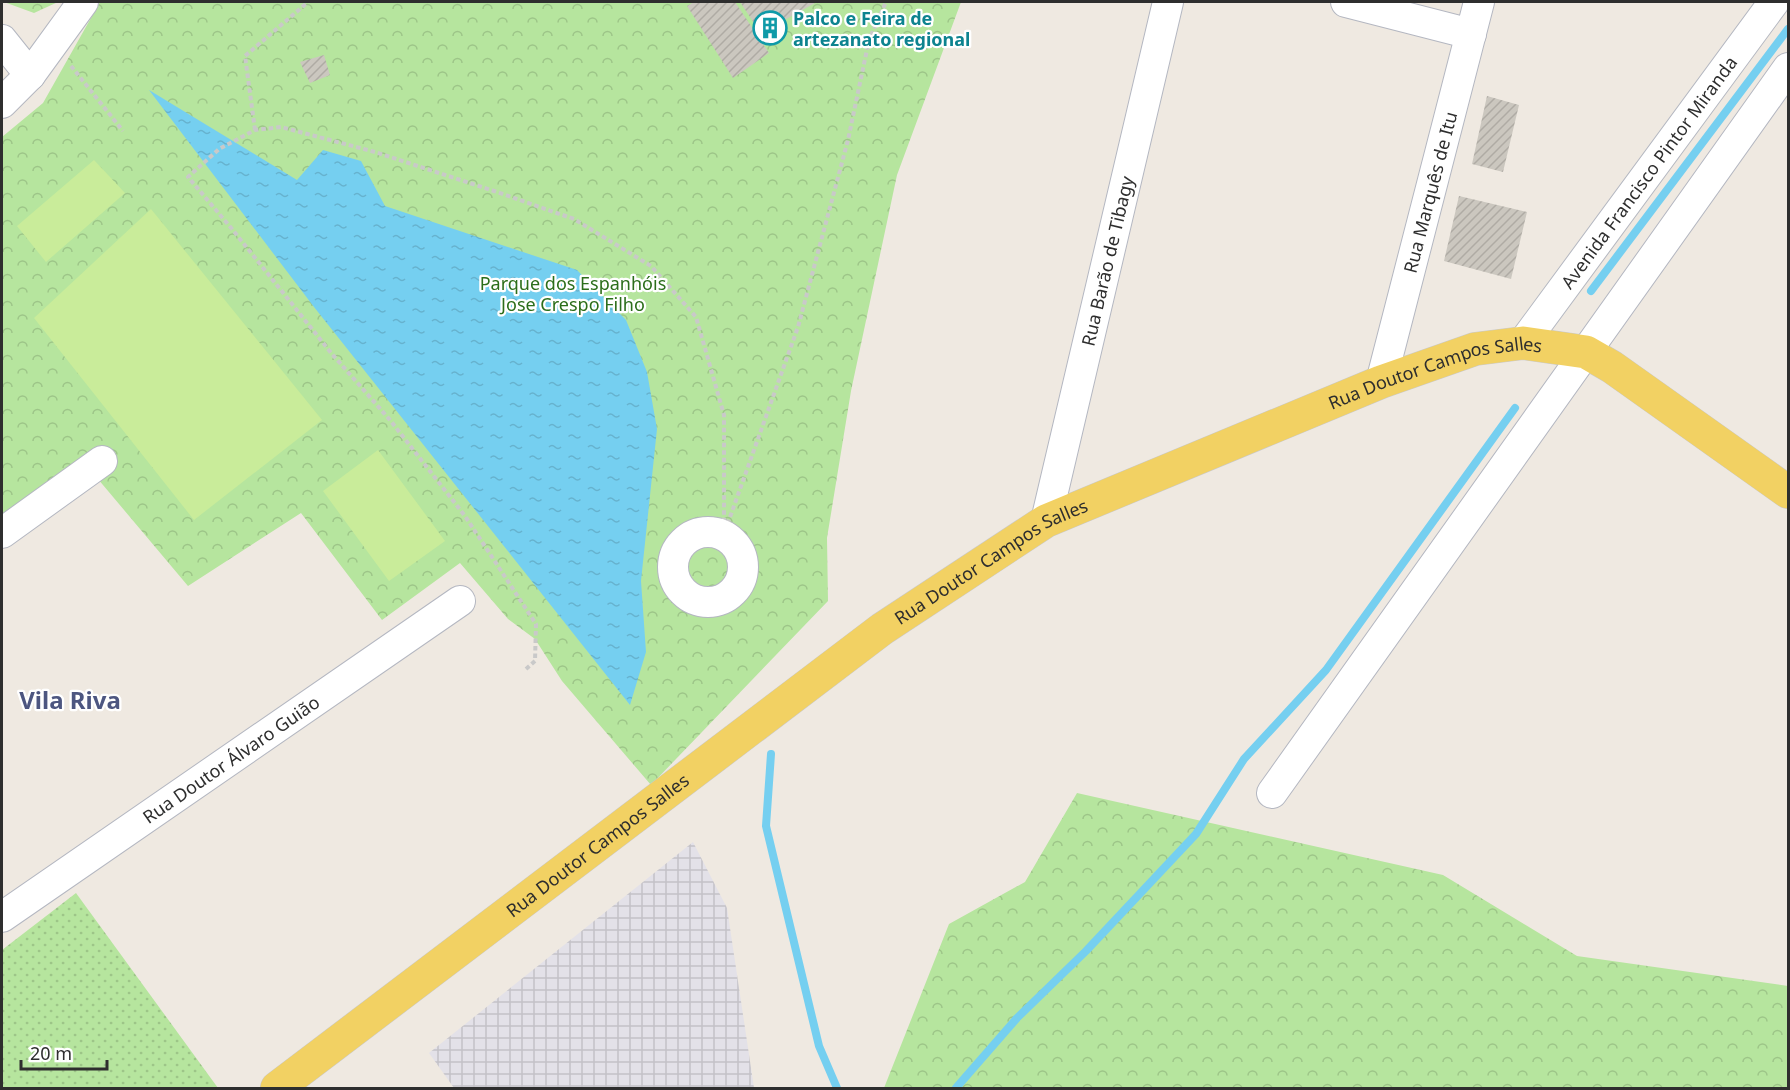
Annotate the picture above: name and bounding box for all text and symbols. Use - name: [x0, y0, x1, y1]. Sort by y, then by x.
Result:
- place label: Palco e Feira de artezanato regional: [793, 6, 970, 51]
- building icon: Palco e Feira de artezanato regional: [752, 10, 788, 46]
- street label: Avenida Francisco Pintor Miranda: [1555, 51, 1742, 293]
- street label: Rua Marquês de Itu: [1398, 109, 1462, 276]
- street label: Rua Barão de Tibagy: [1076, 173, 1139, 348]
- park label: Parque dos Espanhóis Jose Crespo Filho: [480, 271, 666, 316]
- street label: Rua Doutor Campos Salles: [1324, 331, 1544, 415]
- street label: Rua Doutor Campos Salles: [889, 493, 1091, 630]
- district label: Vila Riva: [19, 683, 121, 716]
- street label: Rua Doutor Álvaro Guião: [138, 690, 324, 829]
- street label: Rua Doutor Campos Salles: [501, 768, 694, 922]
- scale bar: [21, 1033, 106, 1071]
- text: 20 m: [30, 1041, 72, 1065]

